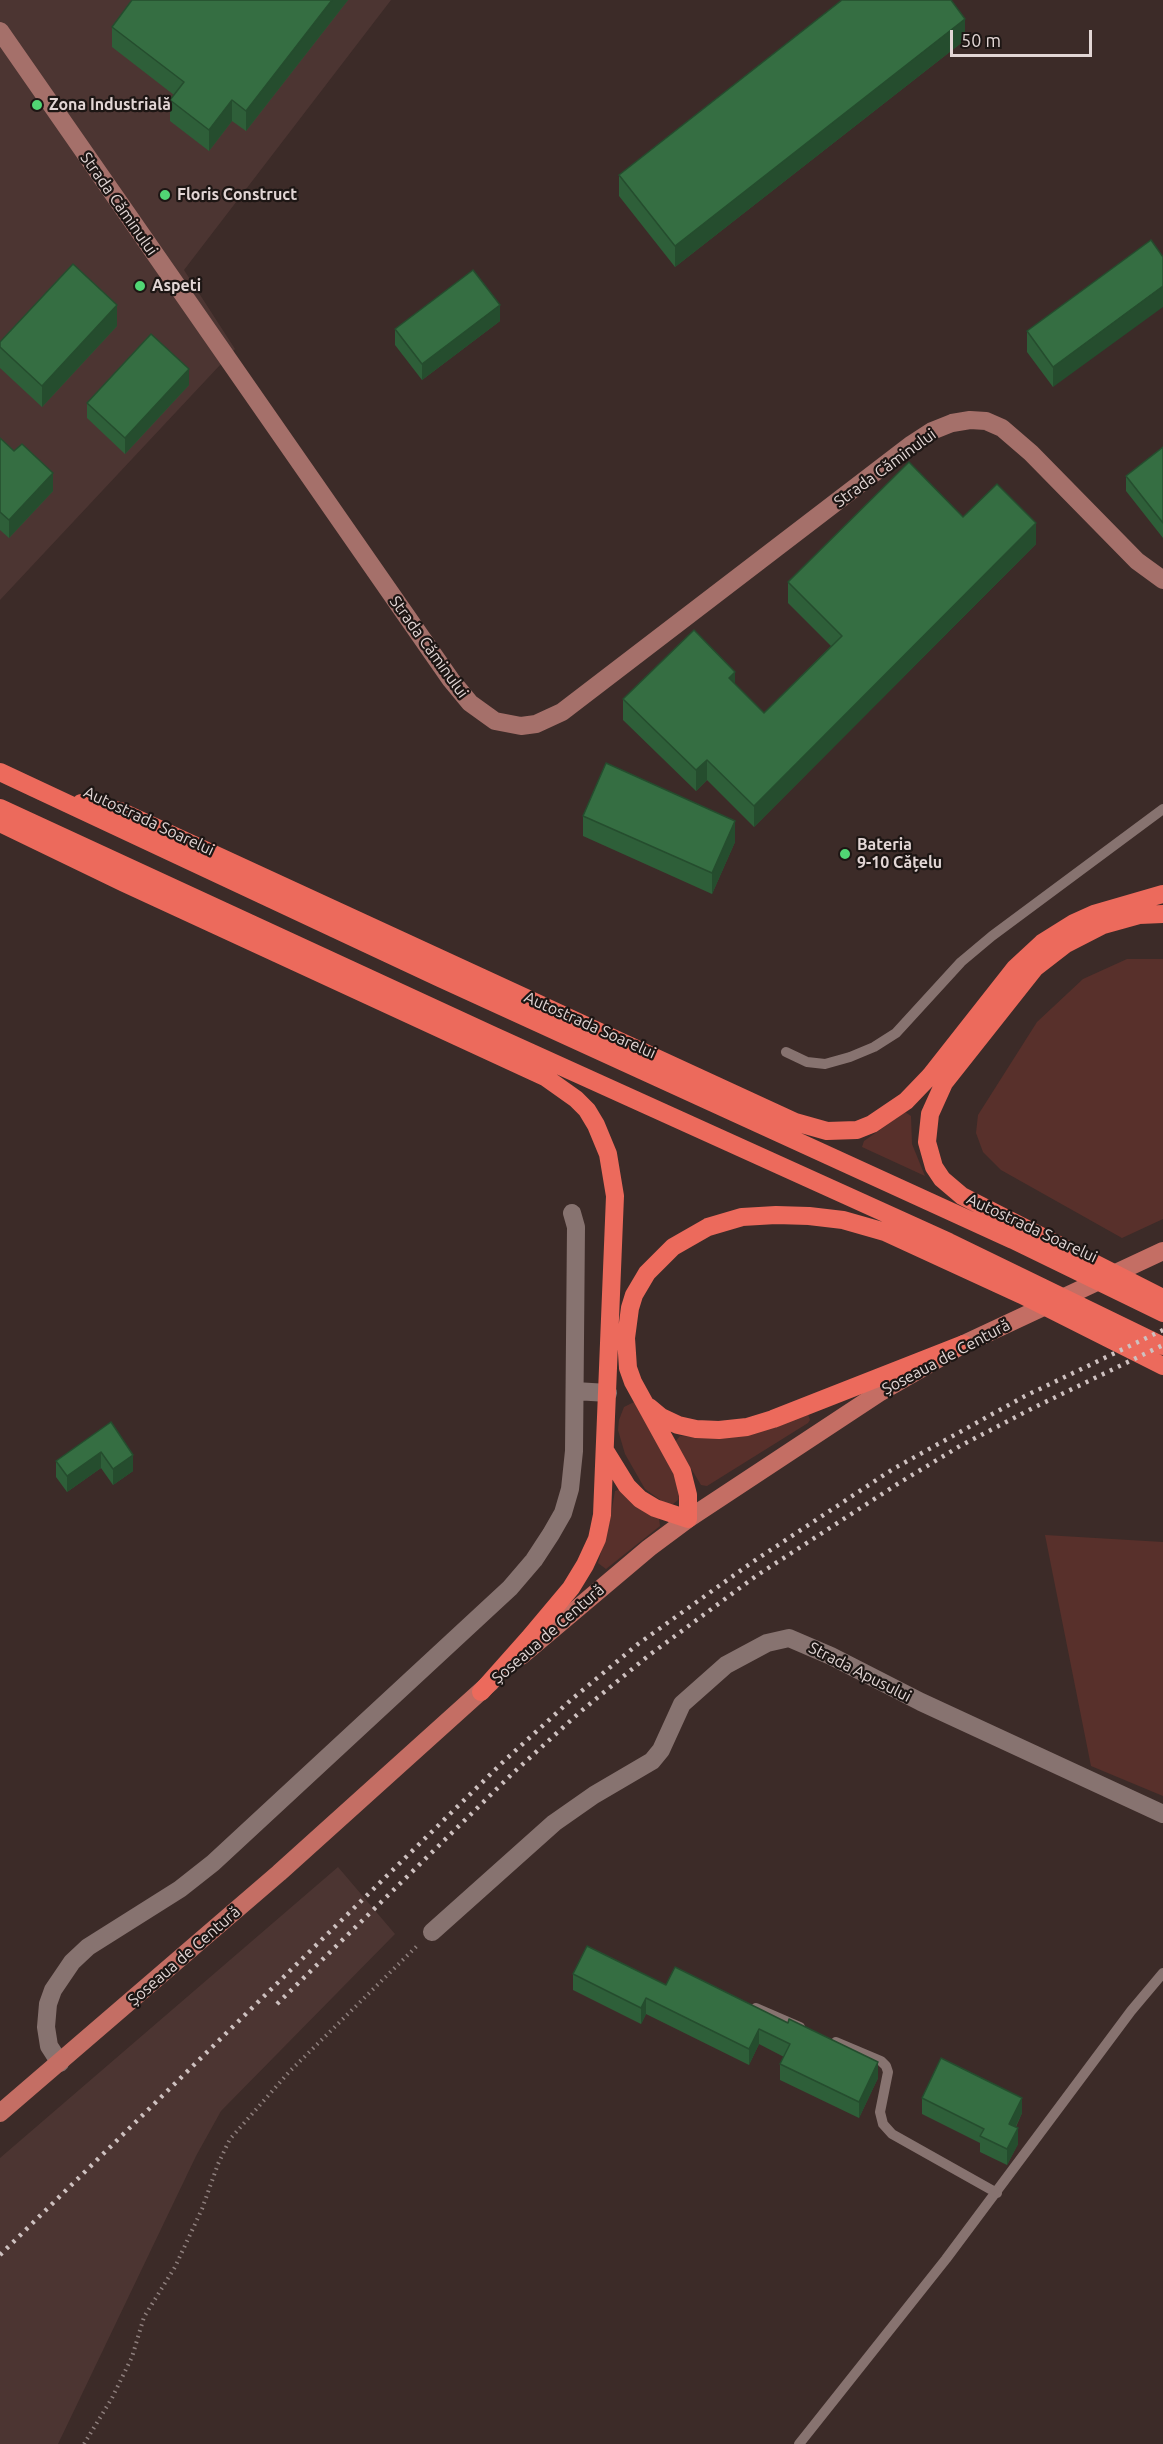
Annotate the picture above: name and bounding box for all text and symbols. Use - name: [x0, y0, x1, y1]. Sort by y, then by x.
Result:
- scale bar: [953, 18, 1096, 56]
- text: 50 m: [961, 30, 1001, 50]
- place label: Zona Industrială: [49, 95, 171, 115]
- marker: Zona Industrială: [30, 98, 44, 112]
- street label: Strada Căminului: [76, 149, 162, 259]
- place label: Floris Construct: [177, 185, 297, 205]
- marker: Floris Construct: [158, 188, 172, 202]
- place label: Aspeti: [152, 276, 201, 296]
- marker: Aspeti: [133, 279, 147, 293]
- street label: Strada Căminului: [830, 425, 940, 511]
- street label: Strada Căminului: [386, 592, 472, 702]
- street label: Autostrada Soarelui: [81, 782, 217, 860]
- place label: Bateria 9-10 Cățelu: [857, 835, 942, 873]
- marker: Bateria 9-10 Cățelu: [838, 847, 852, 861]
- street label: Autostrada Soarelui: [521, 987, 659, 1063]
- street label: Autostrada Soarelui: [964, 1189, 1100, 1267]
- street label: Șoseaua de Centură: [879, 1315, 1013, 1399]
- street label: Șoseaua de Centură: [488, 1580, 608, 1688]
- street label: Strada Apusului: [806, 1638, 914, 1706]
- street label: Șoseaua de Centură: [124, 1902, 244, 2010]

